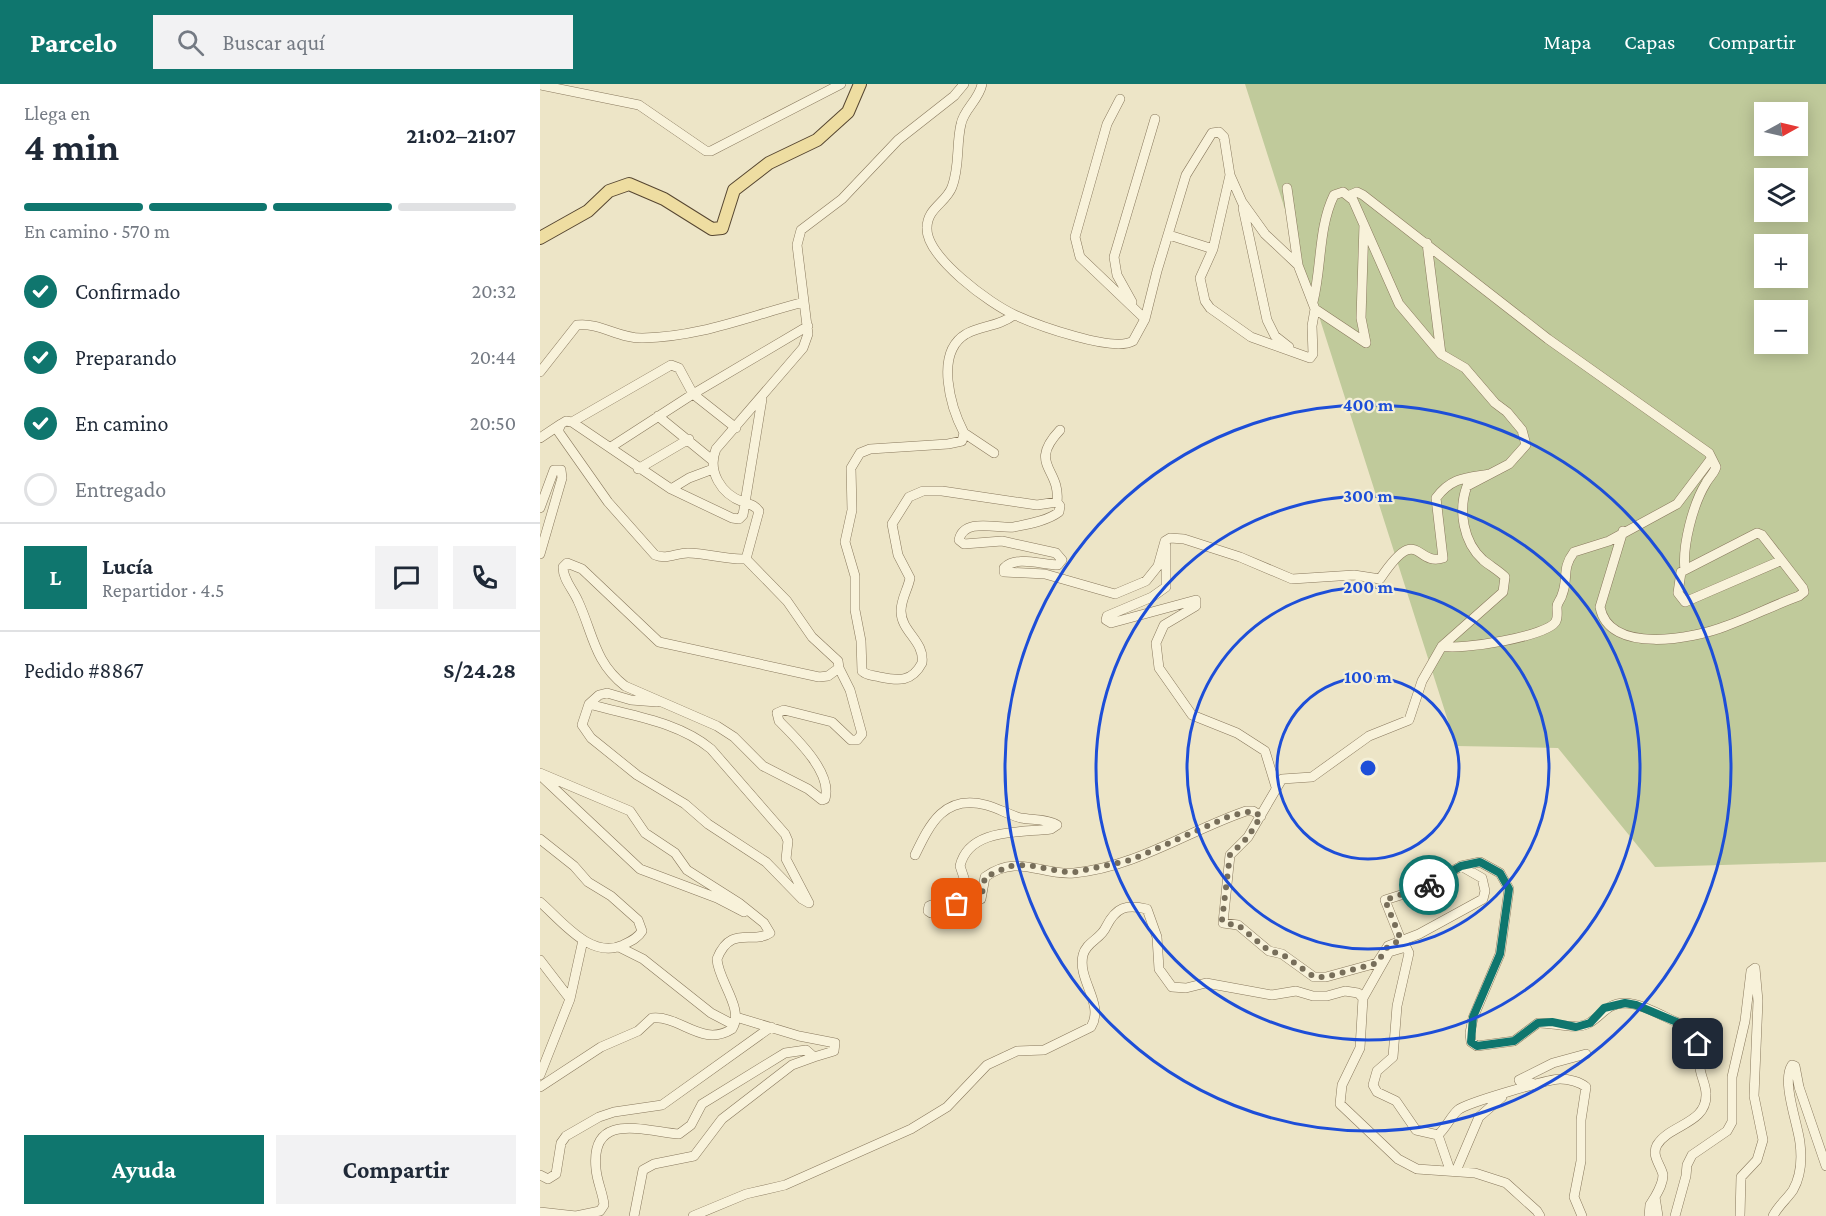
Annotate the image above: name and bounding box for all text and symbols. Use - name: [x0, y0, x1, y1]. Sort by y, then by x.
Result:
- search box: [153, 15, 573, 69]
- icon: search: [174, 26, 207, 59]
- text: Parcelo: [30, 27, 117, 58]
- text: Buscar aquí: [222, 30, 325, 55]
- text: Mapa: [1543, 30, 1591, 54]
- text: Capas: [1624, 30, 1675, 54]
- text: Compartir: [1708, 30, 1796, 54]
- text: Llega en: [24, 102, 90, 124]
- north arrow: [1754, 102, 1808, 156]
- map controls: [1754, 102, 1808, 354]
- text: 21:02–21:07: [406, 123, 516, 148]
- text: 4 min: [24, 125, 119, 168]
- button: layers: [1754, 168, 1808, 222]
- text: En camino · 570 m: [24, 220, 170, 242]
- button: +: [1754, 234, 1808, 288]
- icon: check: [24, 275, 57, 308]
- text: Confirmado: [75, 279, 181, 304]
- text: 20:32: [472, 280, 516, 302]
- button: −: [1754, 300, 1808, 354]
- icon: check: [24, 341, 57, 374]
- text: Preparando: [75, 345, 177, 370]
- text: 20:44: [470, 346, 516, 368]
- text: 400 m: [1343, 395, 1394, 415]
- icon: check: [24, 407, 57, 440]
- text: En camino: [75, 411, 168, 436]
- text: 20:50: [470, 412, 516, 434]
- text: Entregado: [75, 477, 166, 502]
- text: 300 m: [1343, 486, 1393, 506]
- button: chat: [375, 546, 438, 609]
- button: phone: [453, 546, 516, 609]
- text: Lucía: [102, 554, 153, 579]
- text: L: [50, 565, 61, 590]
- text: 200 m: [1343, 577, 1394, 597]
- text: Repartidor · 4.5: [102, 579, 224, 601]
- text: Pedido #8867: [24, 658, 144, 683]
- text: S/24.28: [443, 658, 516, 683]
- text: 100 m: [1344, 667, 1392, 687]
- centre of rings: [1358, 758, 1378, 778]
- courier: [1399, 855, 1459, 915]
- icon: bike: [1413, 869, 1446, 902]
- pin: [931, 878, 982, 929]
- icon: bag: [940, 887, 973, 920]
- pin: [1672, 1018, 1723, 1069]
- icon: home: [1681, 1027, 1714, 1060]
- button: Ayuda: [24, 1135, 264, 1204]
- button: Compartir: [276, 1135, 516, 1204]

